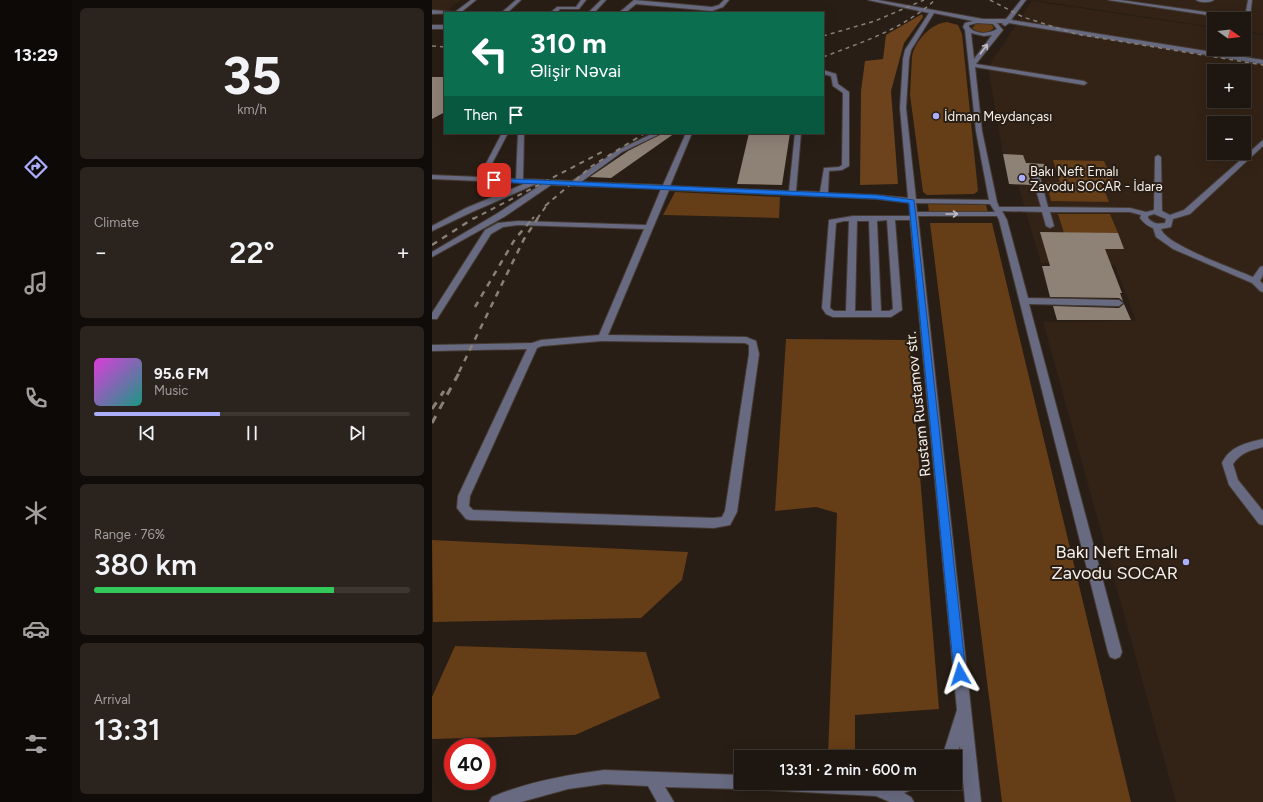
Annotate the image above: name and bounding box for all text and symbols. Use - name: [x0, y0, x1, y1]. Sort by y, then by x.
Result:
- north arrow: [1207, 12, 1251, 56]
- map controls: [1207, 12, 1251, 160]
- text: 310 m: [530, 26, 607, 60]
- icon: left: [464, 28, 516, 80]
- one-way arrow: [980, 43, 989, 54]
- text: 13:29: [14, 44, 58, 66]
- text: 35: [222, 45, 282, 107]
- text: Əlişir Nəvai: [530, 60, 621, 82]
- button: +: [1207, 64, 1251, 108]
- text: km/h: [237, 102, 267, 117]
- icon: arrive: [505, 104, 527, 126]
- text: Then: [464, 106, 497, 124]
- place label: İdman Meydançası: [944, 108, 1052, 124]
- marker: İdman Meydançası: [931, 111, 941, 121]
- button: −: [1207, 116, 1251, 160]
- icon: directions: [22, 153, 50, 181]
- pin: [477, 163, 511, 197]
- place label: Bakı Neft Emalı Zavodu SOCAR - İdarə: [1030, 164, 1163, 194]
- icon: arrive: [483, 169, 505, 191]
- marker: Bakı Neft Emalı Zavodu SOCAR - İdarə: [1017, 173, 1027, 183]
- one-way arrow: [945, 210, 958, 218]
- text: Climate: [94, 215, 139, 230]
- text: 22°: [229, 234, 275, 271]
- text: −: [94, 239, 108, 266]
- text: +: [396, 239, 410, 266]
- icon: music: [22, 269, 50, 297]
- street label: Rustam Rustamov str.: [901, 330, 935, 478]
- text: 95.6 FM: [154, 365, 209, 383]
- text: Music: [154, 383, 188, 398]
- icon: phone: [22, 384, 50, 412]
- icon: previous: [136, 422, 158, 444]
- icon: pause: [241, 422, 263, 444]
- icon: next: [346, 422, 368, 444]
- icon: climate: [22, 499, 50, 527]
- text: Range · 76%: [94, 527, 165, 542]
- place label: Bakı Neft Emalı Zavodu SOCAR: [1051, 541, 1178, 584]
- text: 380 km: [94, 546, 197, 583]
- marker: Bakı Neft Emalı Zavodu SOCAR: [1181, 557, 1191, 567]
- icon: car: [22, 615, 50, 643]
- position arrow: [939, 653, 981, 695]
- text: Arrival: [94, 692, 131, 707]
- text: 13:31: [94, 711, 161, 748]
- icon: filters: [22, 730, 50, 758]
- speed limit sign: 40: [444, 738, 496, 790]
- text: 13:31 · 2 min · 600 m: [779, 761, 917, 779]

